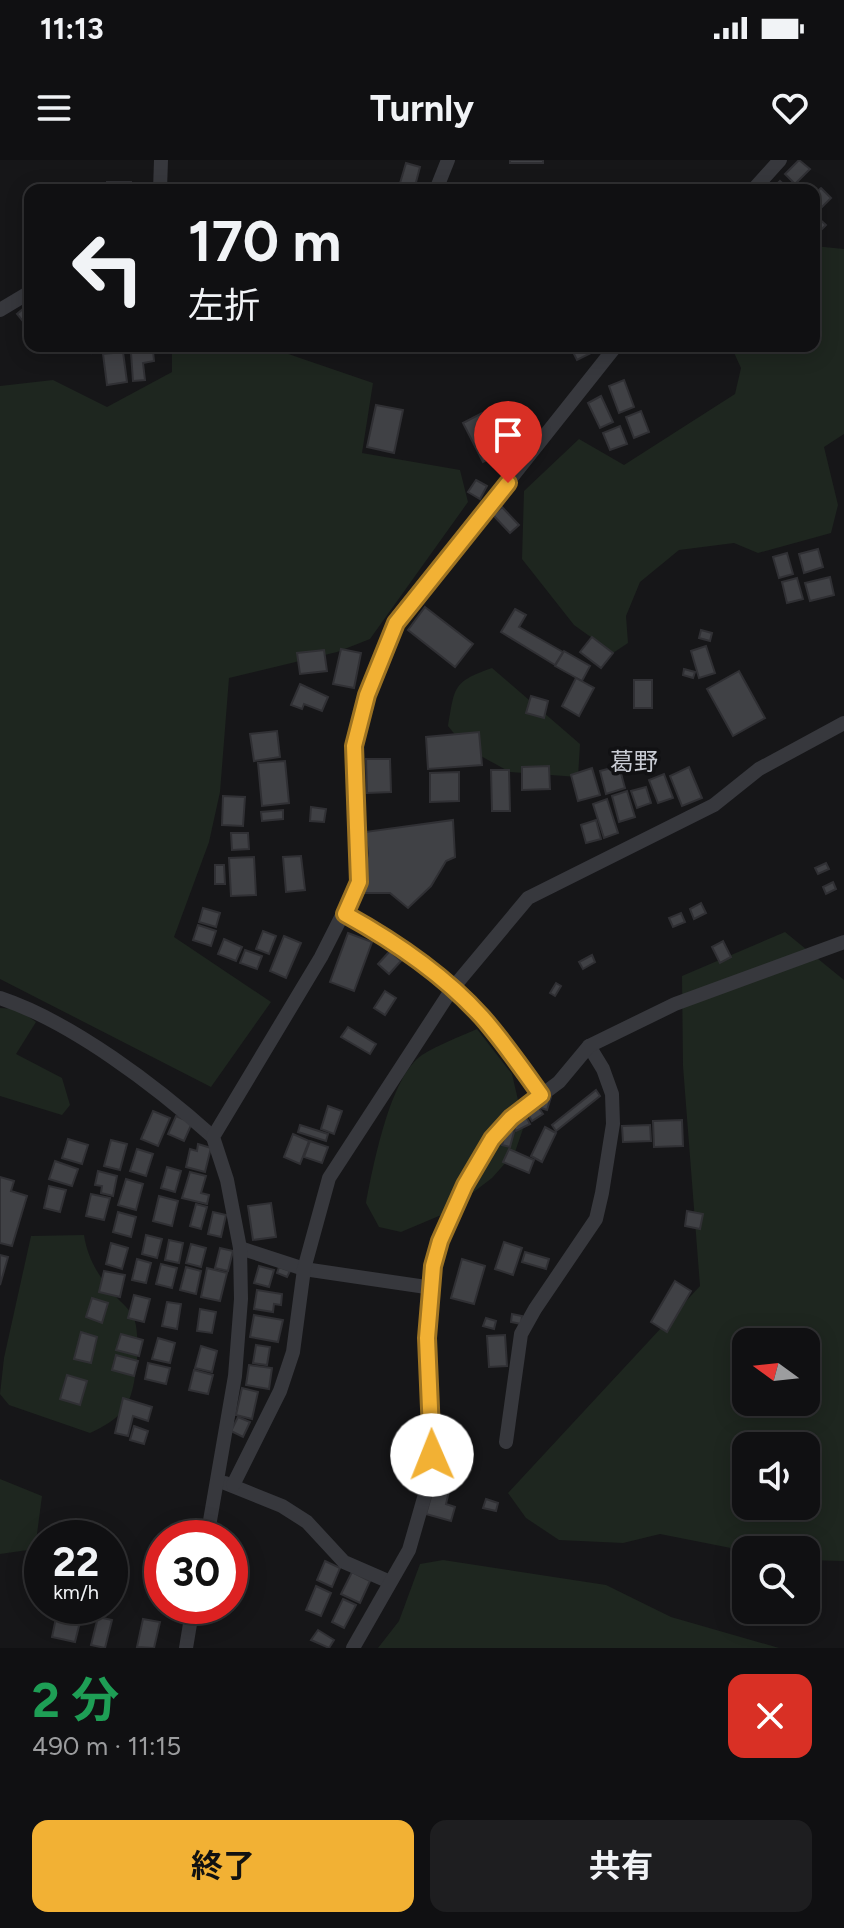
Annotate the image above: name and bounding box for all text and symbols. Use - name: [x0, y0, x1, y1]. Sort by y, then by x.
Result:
- text: 11:13: [40, 10, 104, 47]
- icon: menu: [32, 86, 76, 130]
- icon: heart: [768, 86, 812, 130]
- text: Turnly: [370, 87, 474, 130]
- text: 170 m: [188, 208, 341, 275]
- icon: left: [56, 216, 160, 320]
- text: 左折: [188, 284, 260, 327]
- pin: [474, 401, 542, 483]
- icon: arrive: [486, 413, 530, 457]
- district label: 葛野: [610, 747, 658, 776]
- north arrow: [732, 1328, 820, 1416]
- map controls: [732, 1328, 820, 1624]
- position arrow: [390, 1413, 474, 1497]
- button: sound: [732, 1432, 820, 1520]
- speed limit sign: 30: [144, 1520, 248, 1624]
- button: search: [732, 1536, 820, 1624]
- text: 22: [53, 1538, 99, 1586]
- text: km/h: [53, 1580, 99, 1604]
- text: 2 分: [32, 1671, 119, 1729]
- button: close: [728, 1674, 812, 1758]
- text: 490 m · 11:15: [32, 1730, 181, 1762]
- button: 終了: [32, 1820, 414, 1912]
- button: 共有: [430, 1820, 812, 1912]

